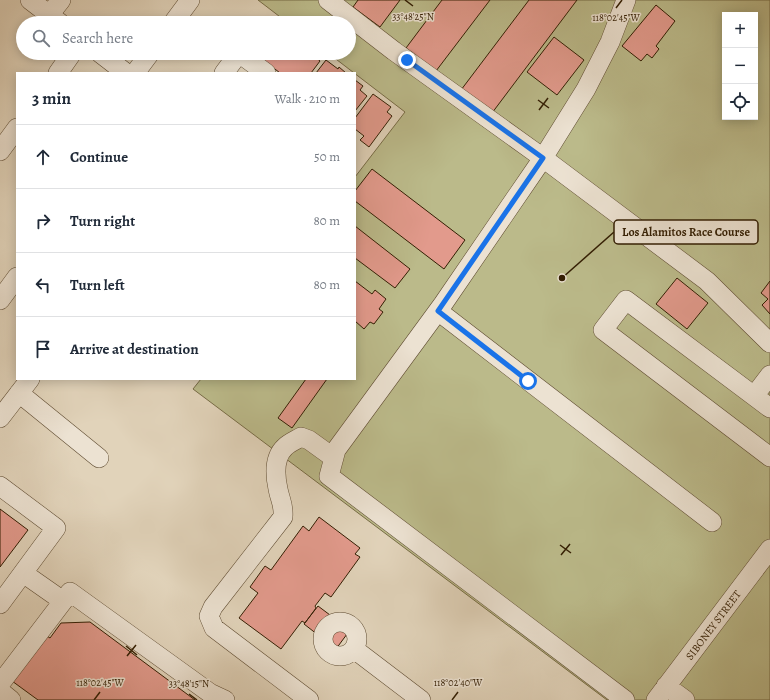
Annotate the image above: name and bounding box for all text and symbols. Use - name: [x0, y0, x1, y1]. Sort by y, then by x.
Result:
- text: 33°48'25"N: [392, 10, 434, 23]
- text: 118°02'45"W: [592, 11, 641, 24]
- map controls: [722, 12, 758, 120]
- button: +: [722, 12, 758, 48]
- search box: [16, 16, 356, 60]
- icon: search: [30, 27, 52, 49]
- text: Search here: [62, 28, 133, 48]
- button: −: [722, 48, 758, 84]
- route end: [398, 51, 416, 69]
- button: locate: [722, 84, 758, 120]
- text: 3 min: [32, 87, 71, 110]
- text: Walk · 210 m: [275, 90, 340, 107]
- icon: ahead: [32, 146, 54, 168]
- text: Continue: [70, 147, 128, 167]
- text: 50 m: [314, 148, 340, 165]
- icon: right: [32, 210, 54, 232]
- text: Turn right: [70, 211, 135, 231]
- text: 80 m: [313, 212, 340, 229]
- callout: Los Alamitos Race Course: [614, 220, 758, 244]
- text: Los Alamitos Race Course: [622, 224, 750, 240]
- icon: left: [32, 274, 54, 296]
- text: Turn left: [70, 275, 125, 295]
- text: 80 m: [313, 276, 340, 293]
- icon: arrive: [32, 338, 54, 360]
- text: Arrive at destination: [70, 339, 199, 359]
- route start: [519, 372, 537, 390]
- street label: SIBONEY STREET: [682, 587, 745, 663]
- text: 118°02'45"W: [76, 676, 125, 689]
- text: 118°02'40"W: [434, 676, 483, 689]
- text: 33°48'15"N: [169, 677, 209, 690]

